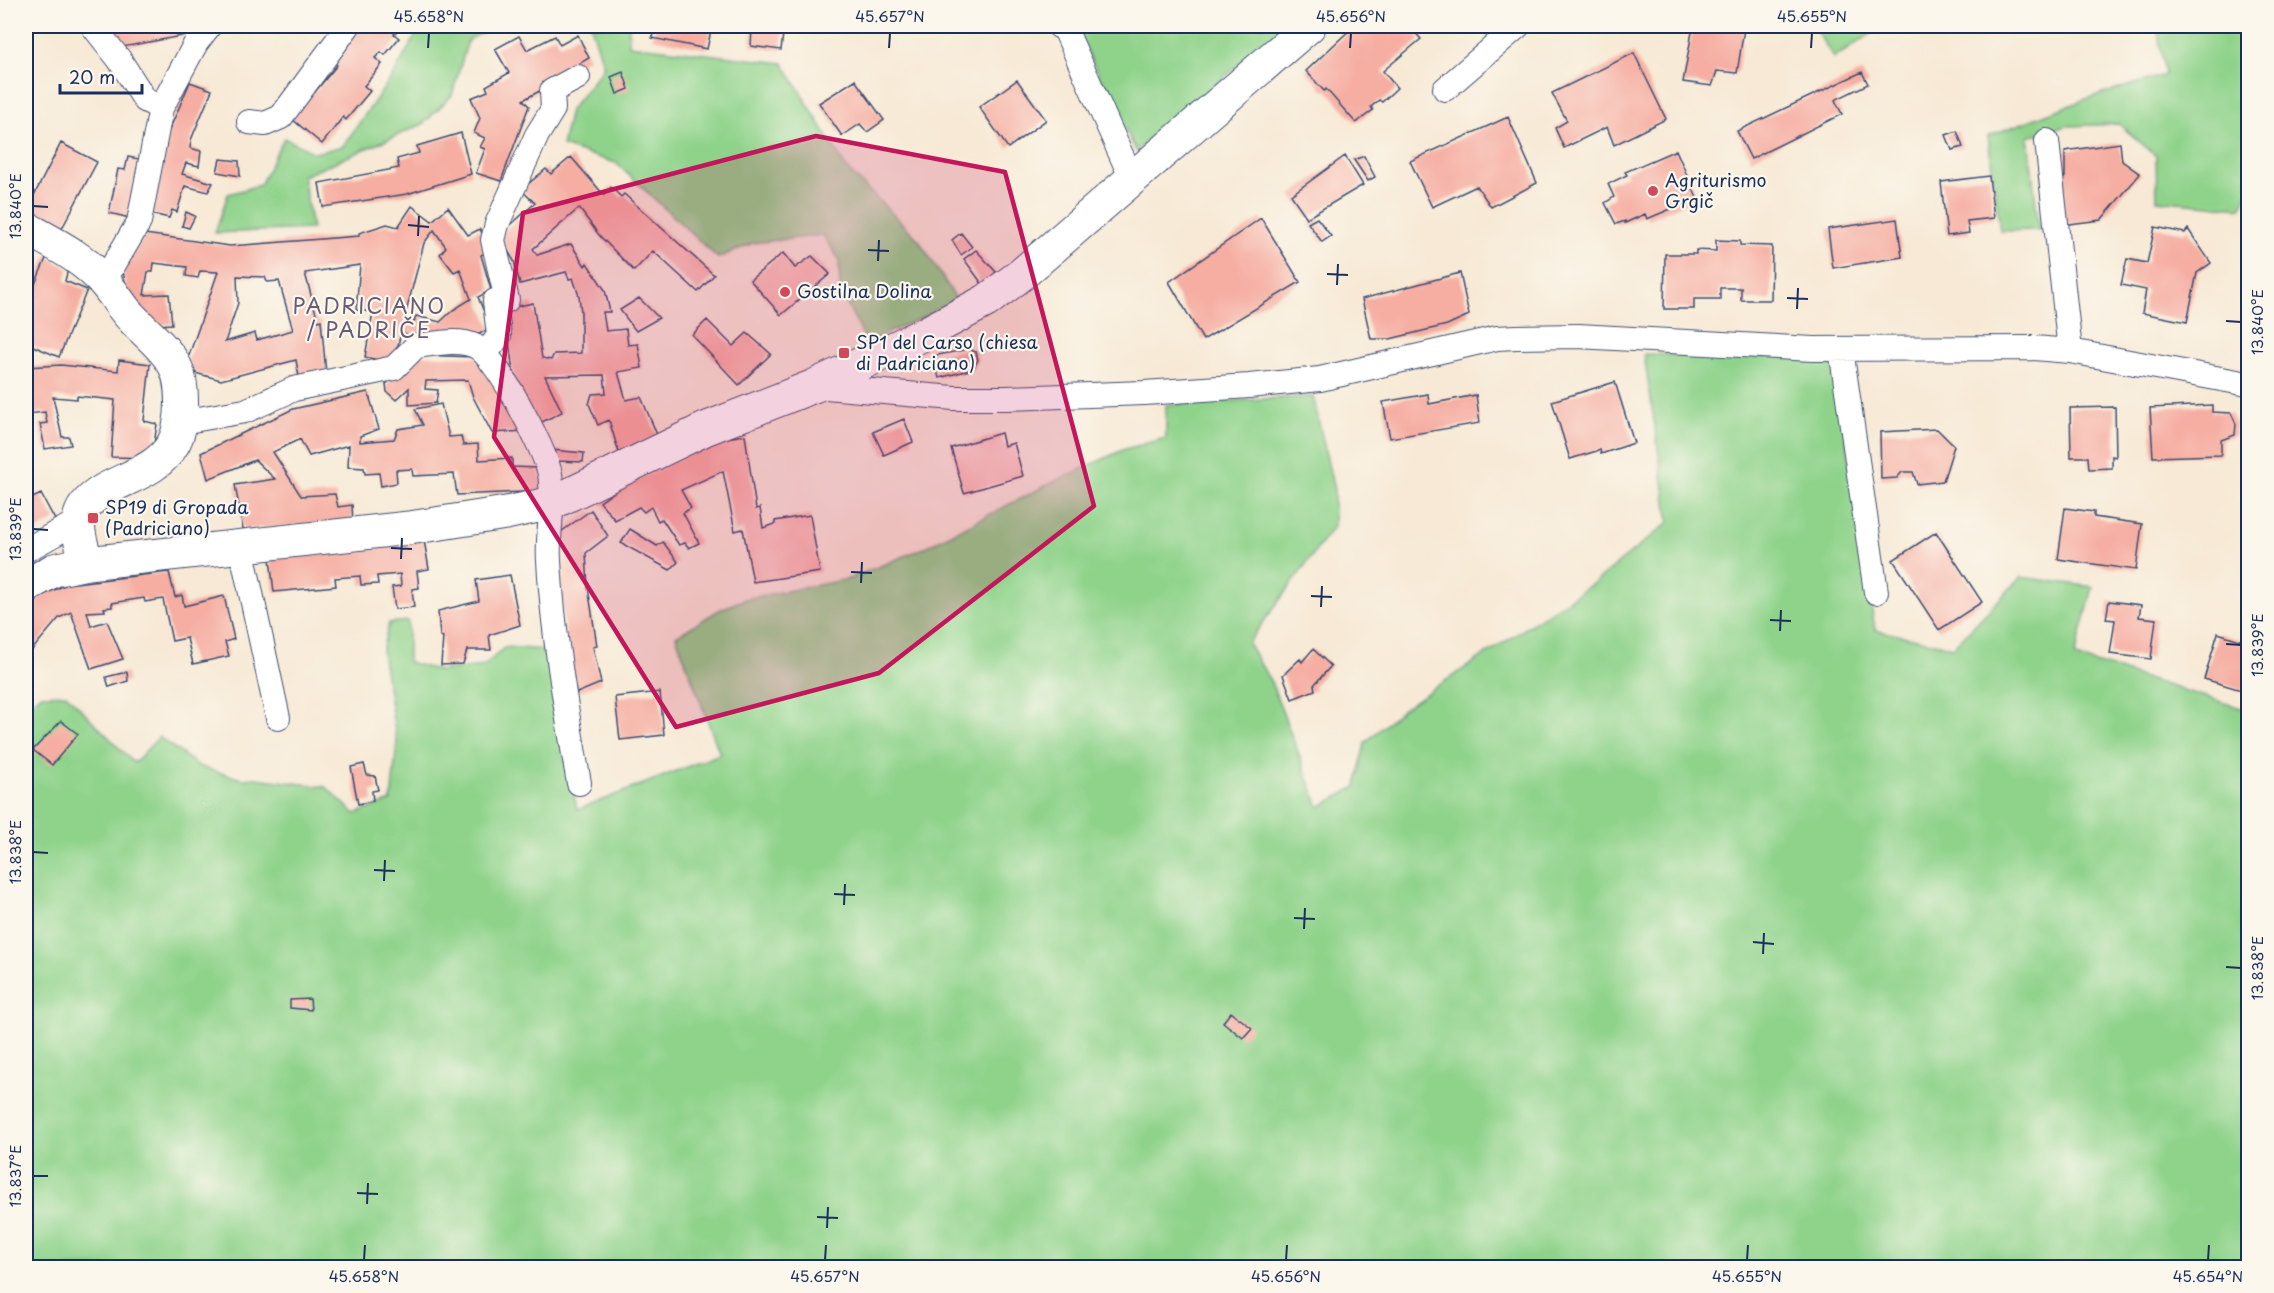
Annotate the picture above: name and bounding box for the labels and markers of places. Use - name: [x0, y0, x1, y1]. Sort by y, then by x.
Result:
- place label: Agriturismo Grgič: [1665, 166, 1767, 214]
- marker: Agriturismo Grgič: [1646, 184, 1660, 198]
- place label: Gostilna Dolina: [797, 277, 932, 304]
- marker: Gostilna Dolina: [778, 285, 792, 299]
- place label: SP1 del Carso (chiesa di Padriciano): [856, 328, 1039, 376]
- marker: SP1 del Carso (chiesa di Padriciano): [837, 346, 851, 360]
- place label: SP19 di Gropada (Padriciano): [105, 493, 249, 541]
- marker: SP19 di Gropada (Padriciano): [86, 511, 100, 525]

